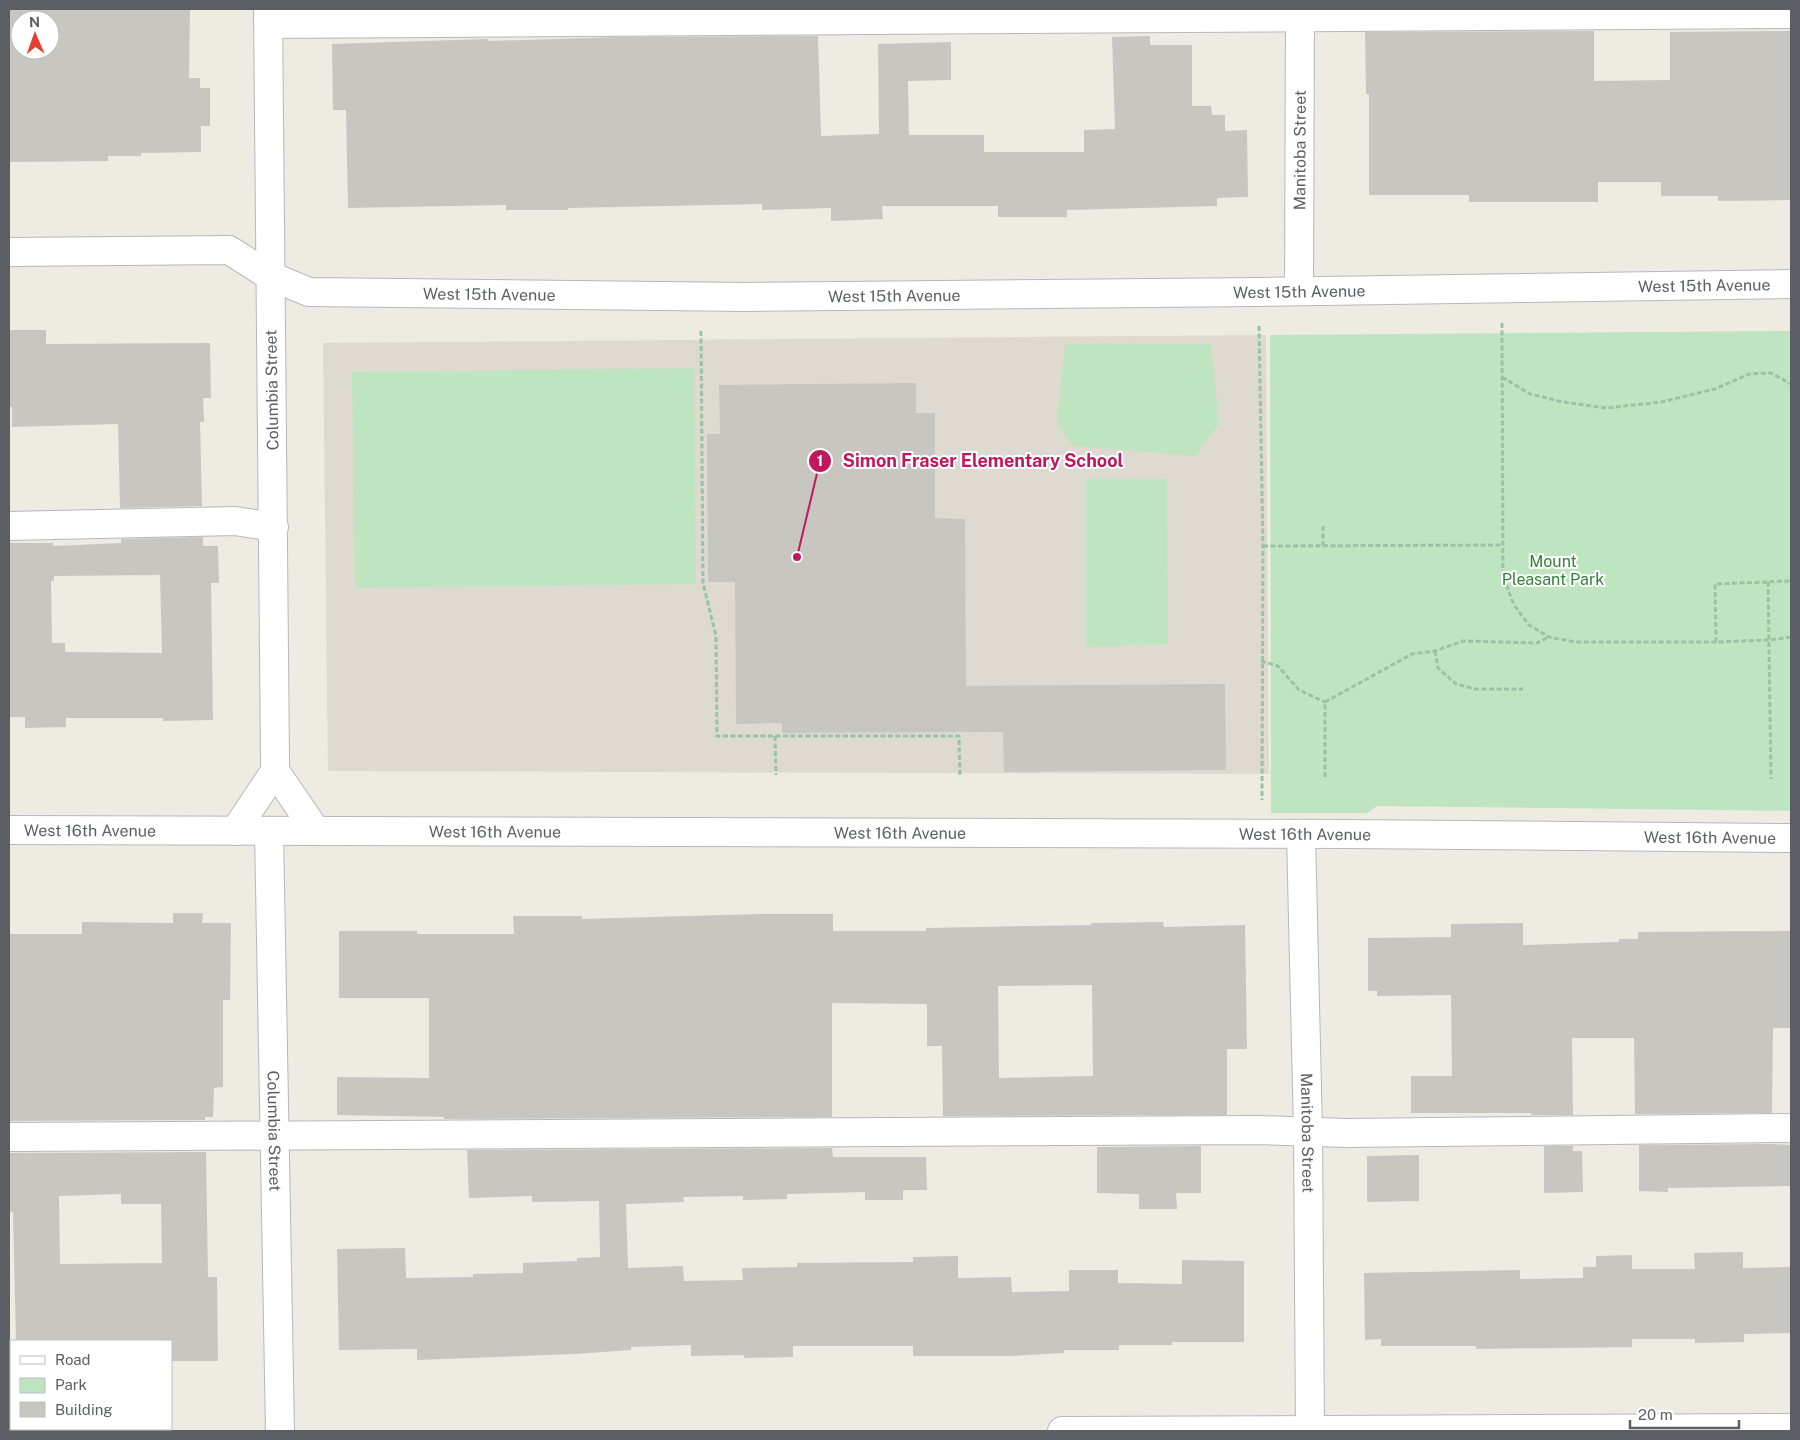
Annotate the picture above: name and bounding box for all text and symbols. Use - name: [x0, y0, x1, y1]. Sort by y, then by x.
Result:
- north arrow: [10, 10, 60, 60]
- text: N: [29, 14, 40, 30]
- street label: Manitoba Street: [1290, 90, 1309, 210]
- street label: West 15th Avenue: [1638, 275, 1771, 296]
- street label: West 15th Avenue: [1233, 281, 1366, 302]
- street label: West 15th Avenue: [423, 284, 556, 304]
- street label: West 15th Avenue: [828, 285, 961, 306]
- street label: Columbia Street: [261, 329, 283, 451]
- callout: Simon Fraser Elementary School: [807, 444, 1133, 477]
- text: Simon Fraser Elementary School: [843, 450, 1124, 471]
- text: 1: [817, 452, 823, 469]
- park label: Mount Pleasant Park: [1502, 552, 1604, 589]
- street label: West 16th Avenue: [24, 821, 156, 840]
- street label: West 16th Avenue: [429, 822, 561, 841]
- street label: West 16th Avenue: [834, 823, 966, 842]
- street label: West 16th Avenue: [1239, 824, 1371, 844]
- street label: West 16th Avenue: [1644, 827, 1776, 847]
- street label: Columbia Street: [264, 1070, 285, 1192]
- street label: Manitoba Street: [1297, 1073, 1318, 1193]
- legend: [10, 1340, 172, 1430]
- text: Road: [55, 1351, 91, 1368]
- text: Park: [55, 1376, 87, 1393]
- scale bar: [1630, 1398, 1739, 1430]
- text: Building: [55, 1401, 113, 1418]
- text: 20 m: [1638, 1406, 1673, 1423]

